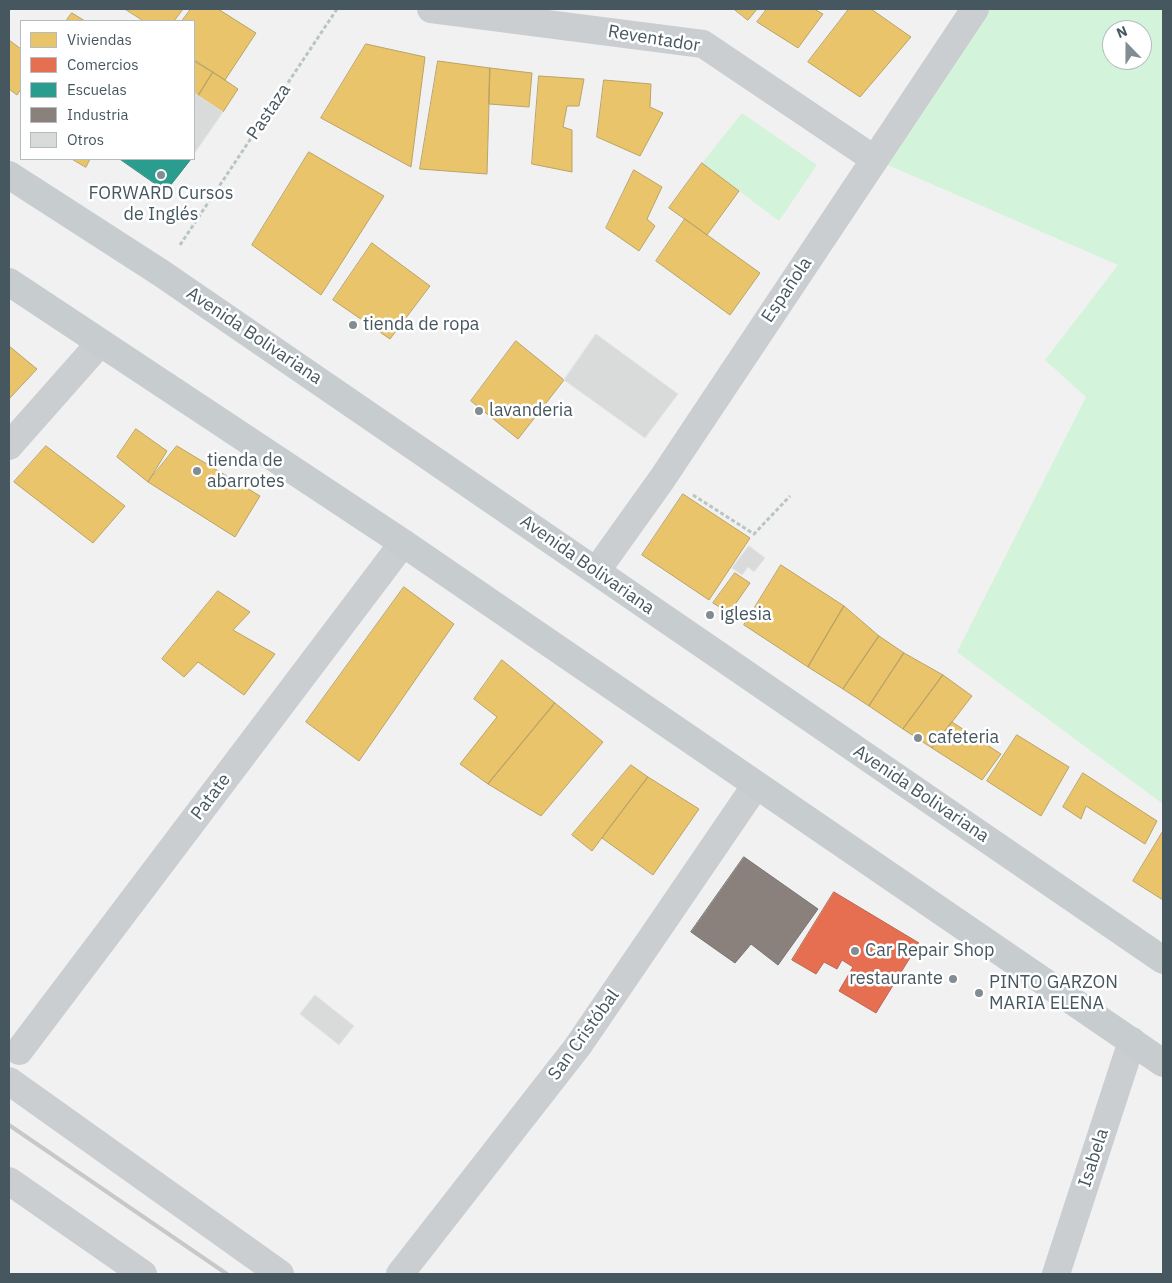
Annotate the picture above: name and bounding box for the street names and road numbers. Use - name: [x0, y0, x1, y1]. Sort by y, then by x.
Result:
- street label: Reventador: [606, 21, 702, 57]
- street label: Pastaza: [242, 80, 296, 144]
- street label: Española: [757, 253, 817, 327]
- street label: Avenida Bolivariana: [182, 283, 326, 389]
- street label: Avenida Bolivariana: [516, 511, 658, 619]
- street label: Avenida Bolivariana: [849, 741, 993, 847]
- street label: Patate: [187, 770, 235, 824]
- street label: San Cristóbal: [544, 985, 624, 1085]
- street label: Isabela: [1074, 1126, 1114, 1190]

